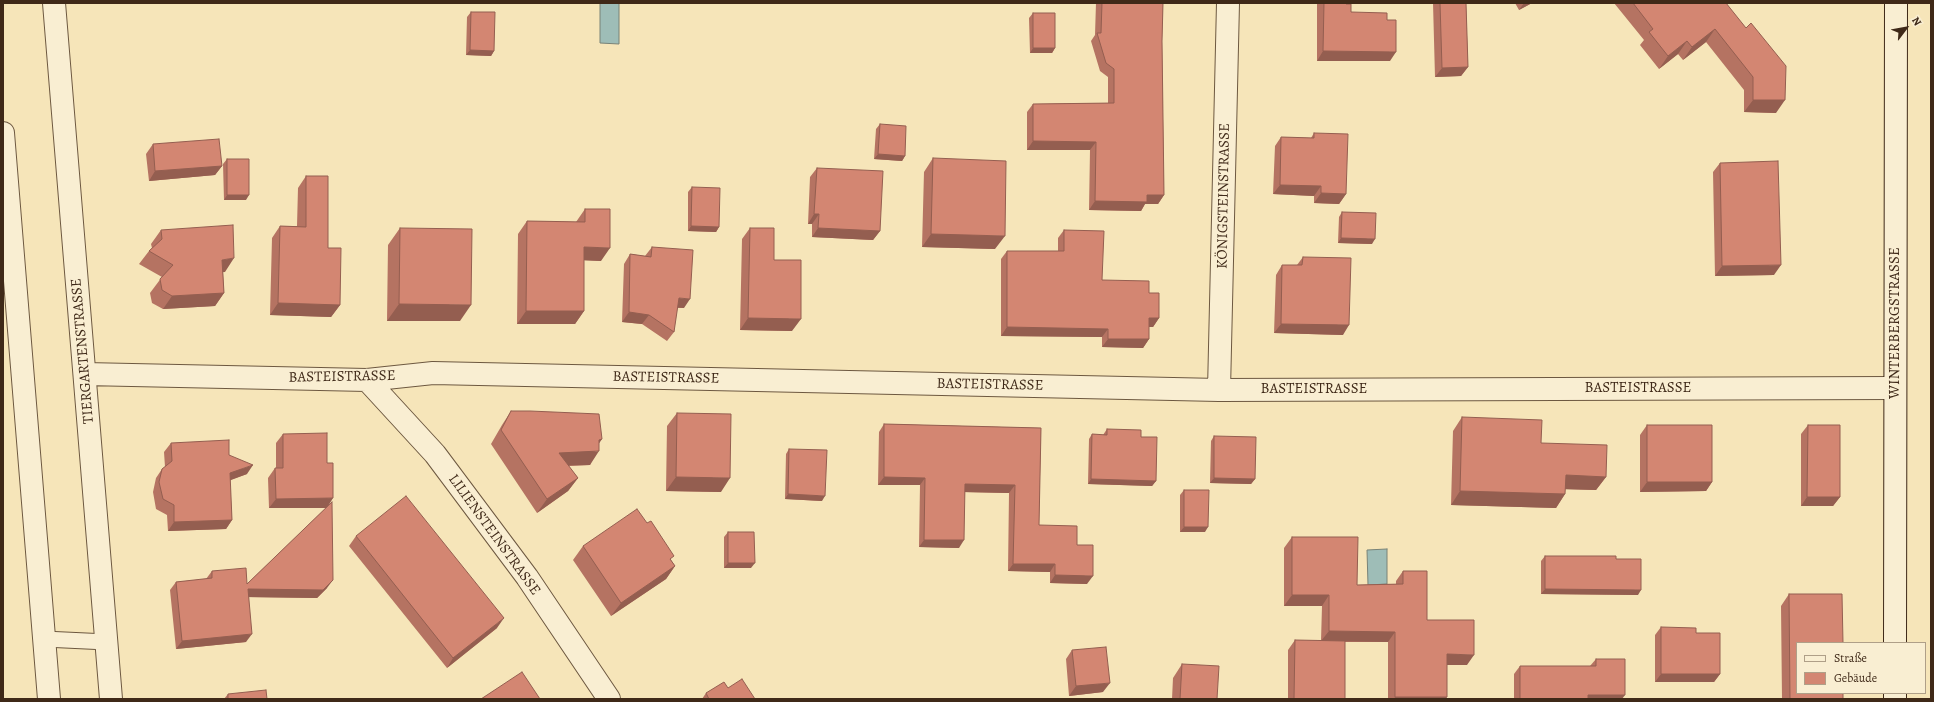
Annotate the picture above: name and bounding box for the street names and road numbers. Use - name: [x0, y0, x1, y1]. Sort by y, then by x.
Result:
- street label: KÖNIGSTEINSTRASSE: [1214, 123, 1234, 269]
- street label: WINTERBERGSTRASSE: [1886, 247, 1904, 399]
- street label: TIERGARTENSTRASSE: [68, 277, 98, 425]
- street label: BASTEISTRASSE: [288, 367, 396, 387]
- street label: BASTEISTRASSE: [612, 368, 720, 388]
- street label: BASTEISTRASSE: [936, 375, 1044, 395]
- street label: BASTEISTRASSE: [1585, 379, 1691, 397]
- street label: BASTEISTRASSE: [1261, 380, 1367, 398]
- street label: LILIENSTEINSTRASSE: [444, 471, 544, 599]

